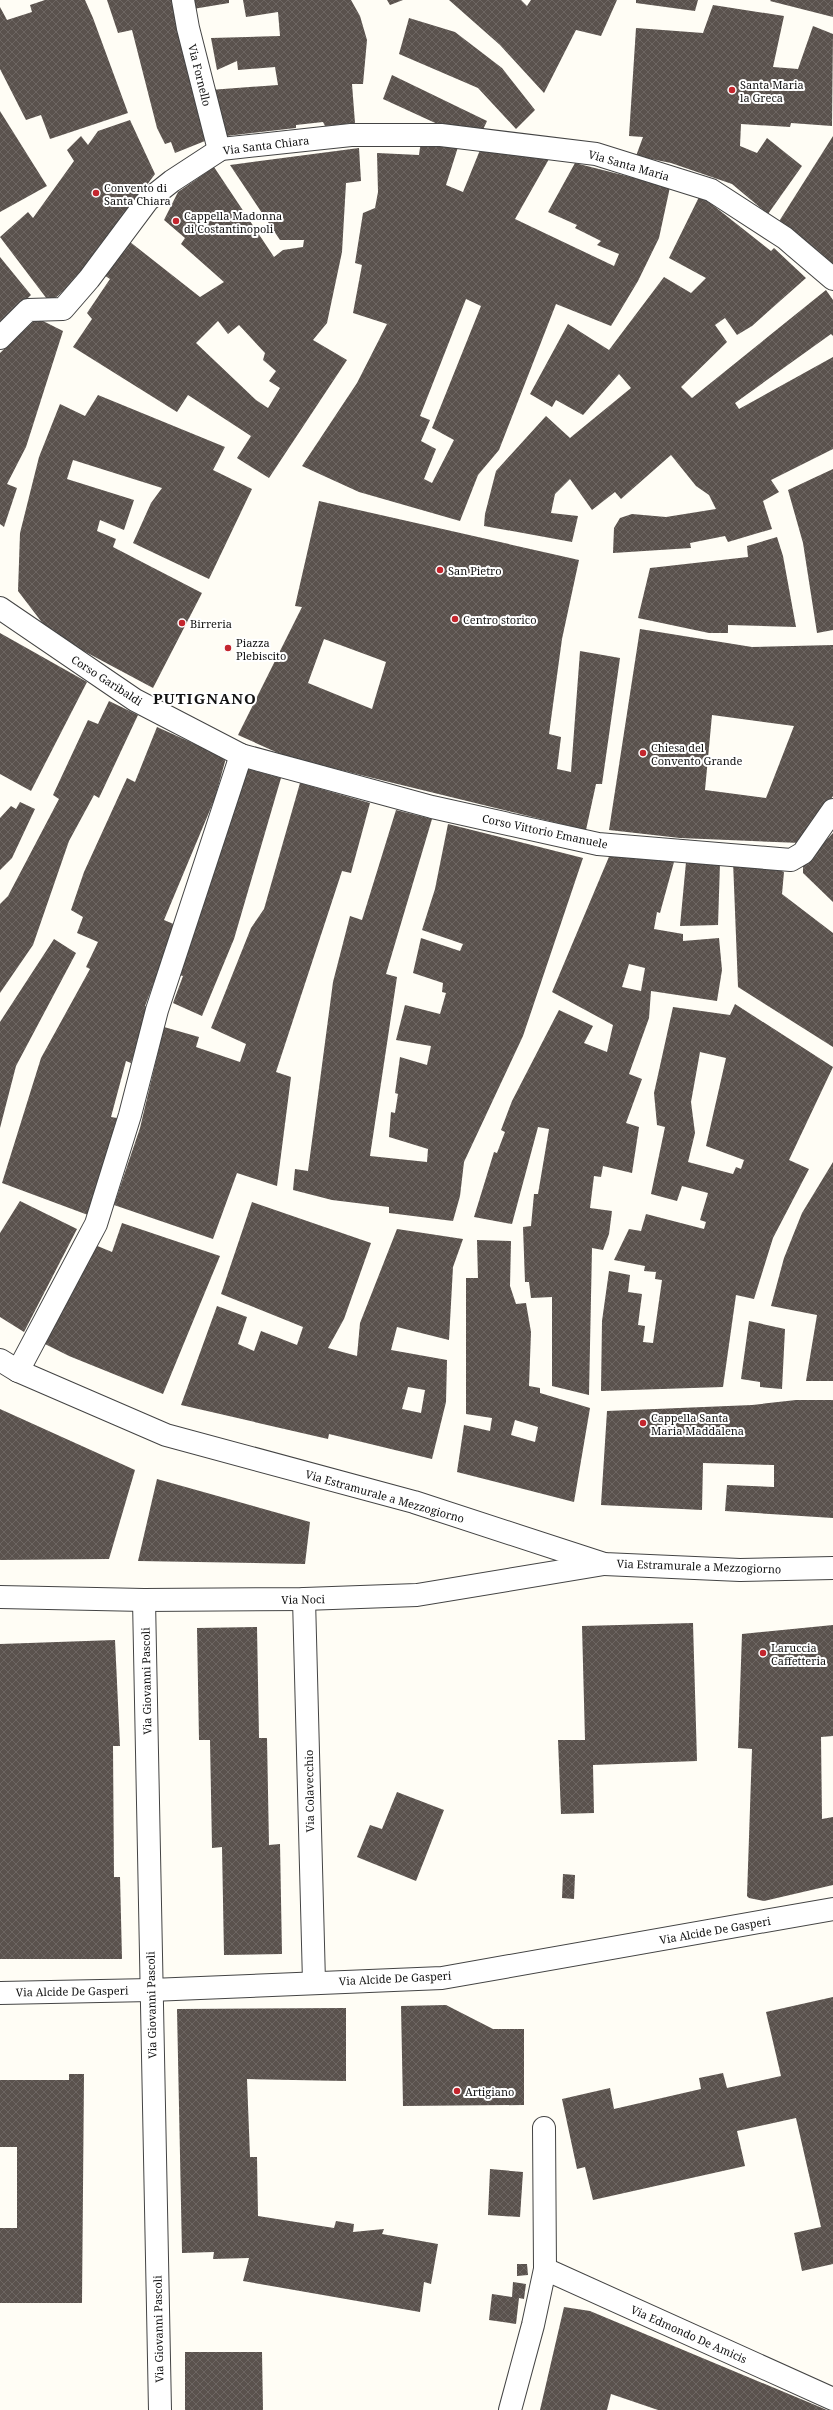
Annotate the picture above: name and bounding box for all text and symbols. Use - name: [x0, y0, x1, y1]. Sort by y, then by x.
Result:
- street label: Via Fornello: [185, 42, 215, 108]
- place label: Santa Maria la Greca: [740, 77, 804, 105]
- marker: Santa Maria la Greca: [727, 85, 737, 95]
- street label: Via Santa Chiara: [222, 132, 310, 158]
- street label: Via Santa Maria: [587, 146, 671, 184]
- place label: Convento di Santa Chiara: [104, 180, 171, 208]
- marker: Convento di Santa Chiara: [91, 188, 101, 198]
- place label: Cappella Madonna di Costantinopoli: [184, 208, 282, 236]
- marker: Cappella Madonna di Costantinopoli: [171, 216, 181, 226]
- place label: San Pietro: [448, 563, 502, 578]
- marker: San Pietro: [435, 565, 445, 575]
- place label: Centro storico: [463, 612, 537, 627]
- marker: Centro storico: [450, 614, 460, 624]
- place label: Birreria: [190, 616, 232, 631]
- marker: Birreria: [177, 618, 187, 628]
- place label: Piazza Plebiscito: [236, 635, 286, 663]
- marker: Piazza Plebiscito: [223, 643, 233, 653]
- street label: Corso Garibaldi: [69, 651, 146, 709]
- district label: PUTIGNANO: [153, 688, 257, 708]
- place label: Chiesa del Convento Grande: [651, 740, 742, 768]
- marker: Chiesa del Convento Grande: [638, 748, 648, 758]
- street label: Corso Vittorio Emanuele: [481, 810, 609, 852]
- place label: Cappella Santa Maria Maddalena: [651, 1410, 744, 1438]
- marker: Cappella Santa Maria Maddalena: [638, 1418, 648, 1428]
- street label: Via Estramurale a Mezzogiorno: [304, 1466, 466, 1526]
- street label: Via Estramurale a Mezzogiorno: [616, 1556, 782, 1576]
- street label: Via Noci: [281, 1591, 325, 1607]
- street label: Via Giovanni Pascoli: [138, 1627, 154, 1735]
- place label: Laruccia Caffetteria: [771, 1640, 826, 1668]
- marker: Laruccia Caffetteria: [758, 1648, 768, 1658]
- street label: Via Colavecchio: [301, 1750, 317, 1832]
- street label: Via Alcide De Gasperi: [658, 1913, 772, 1947]
- street label: Via Giovanni Pascoli: [143, 1951, 159, 2059]
- street label: Via Alcide De Gasperi: [338, 1968, 452, 1988]
- street label: Via Alcide De Gasperi: [16, 1983, 129, 1999]
- place label: Artigiano: [465, 2084, 514, 2099]
- marker: Artigiano: [452, 2086, 462, 2096]
- street label: Via Giovanni Pascoli: [150, 2275, 166, 2383]
- street label: Via Edmondo De Amicis: [629, 2302, 750, 2366]

